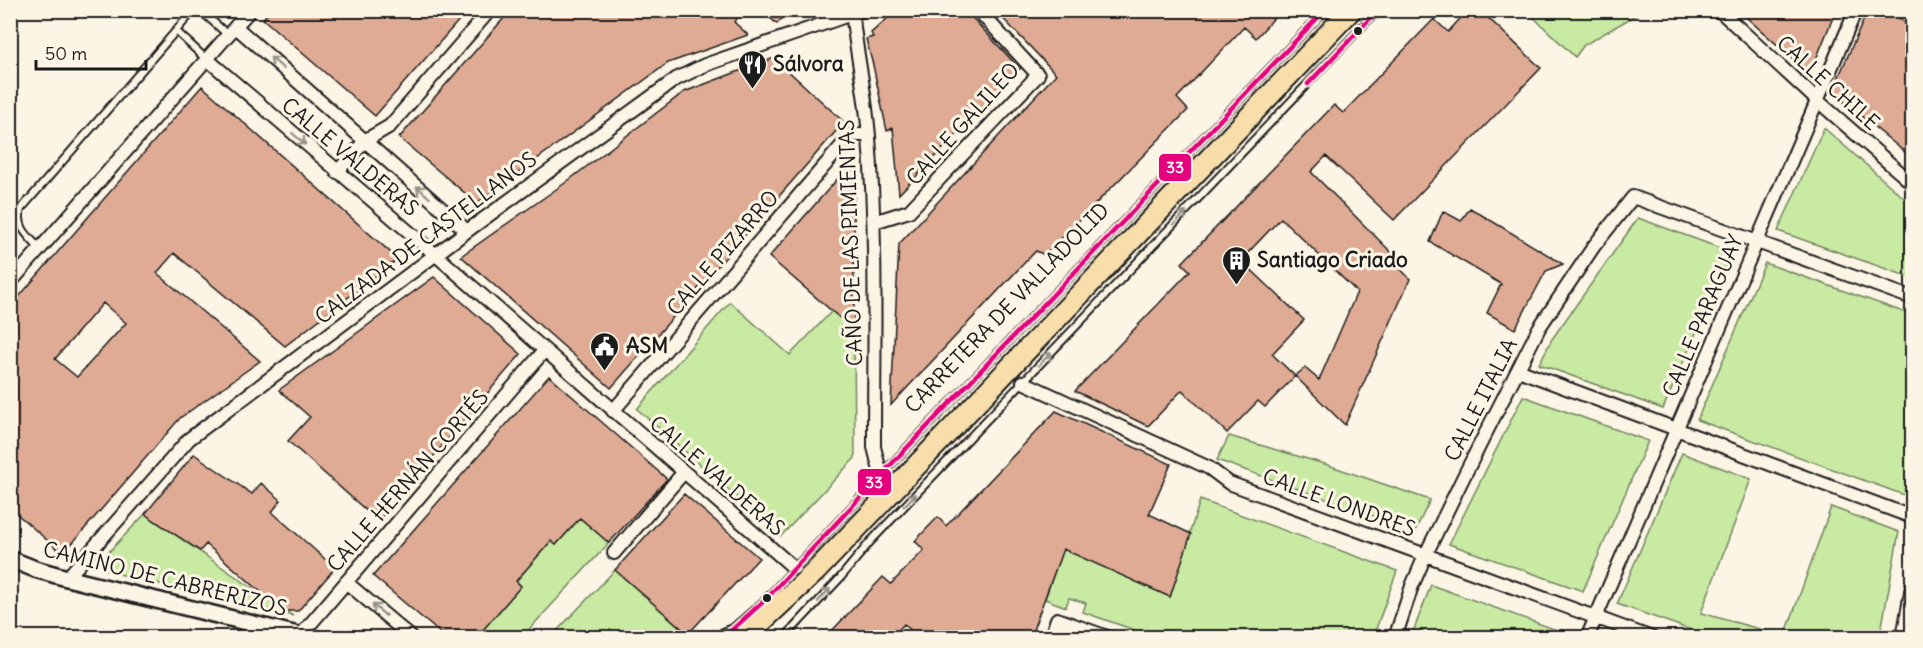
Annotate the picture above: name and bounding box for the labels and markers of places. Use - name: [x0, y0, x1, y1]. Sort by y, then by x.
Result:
- unlabelled marker: [1352, 25, 1364, 37]
- restaurant icon: Sálvora: [736, 48, 768, 90]
- place label: Sálvora: [773, 50, 844, 77]
- building icon: Santiago Criado: [1220, 244, 1252, 286]
- place label: Santiago Criado: [1257, 246, 1408, 273]
- public building icon: ASM: [589, 330, 621, 372]
- place label: ASM: [626, 332, 668, 359]
- unlabelled marker: [761, 592, 773, 604]

